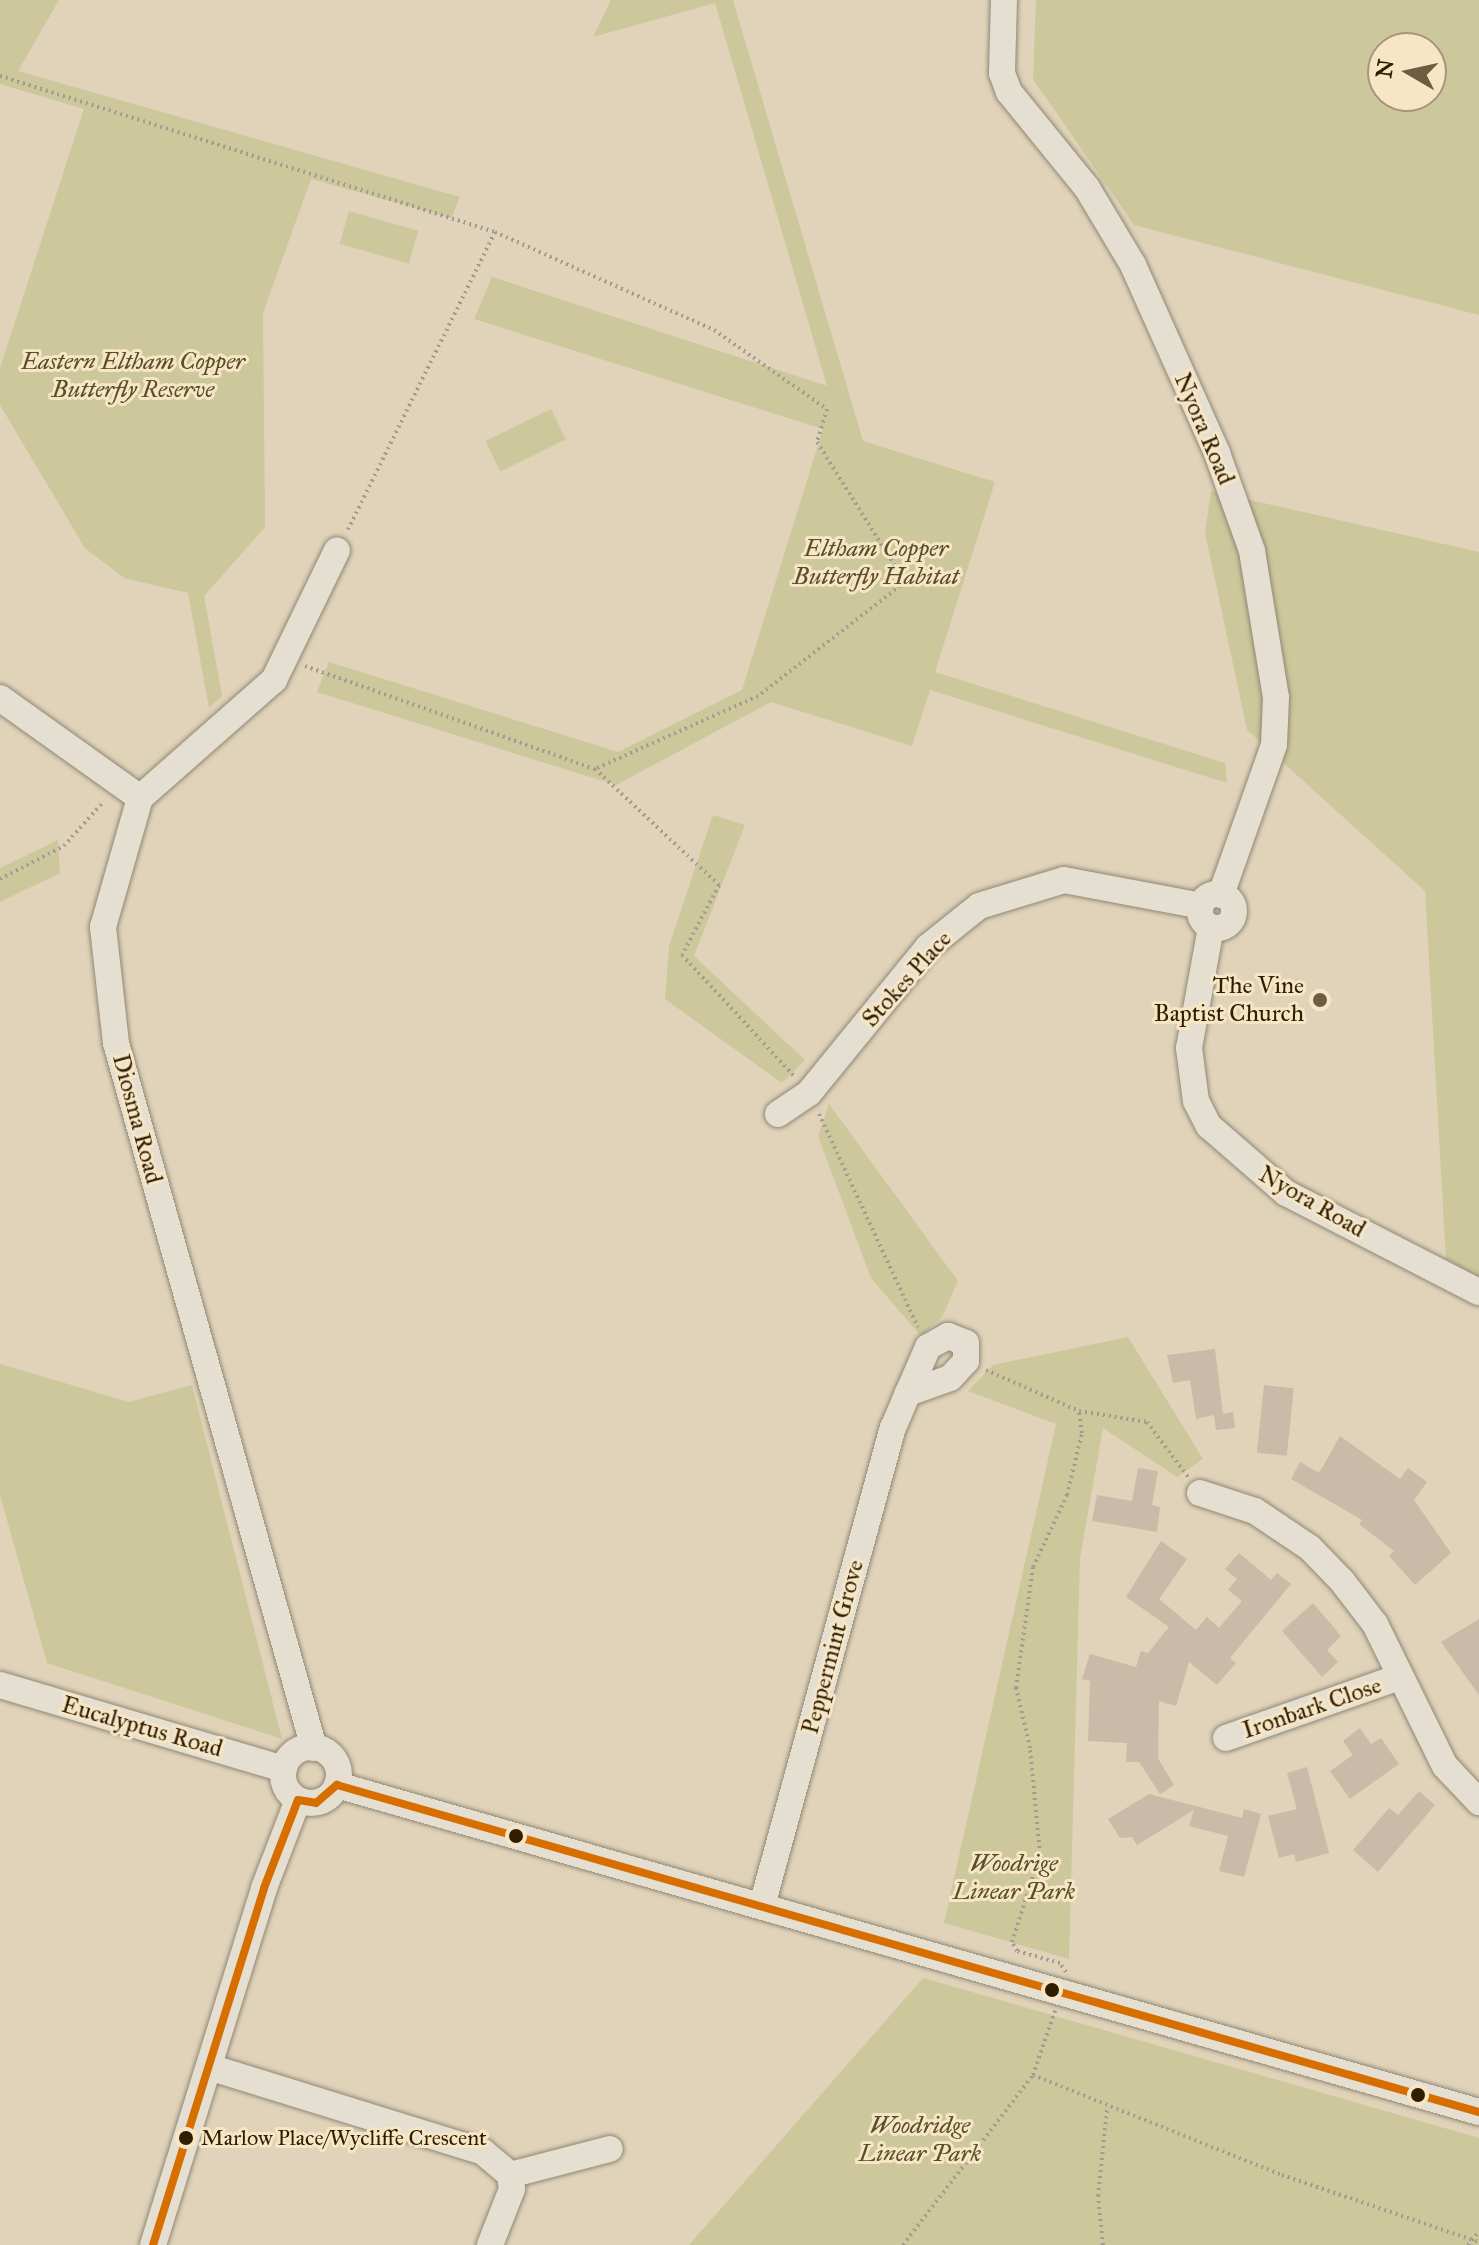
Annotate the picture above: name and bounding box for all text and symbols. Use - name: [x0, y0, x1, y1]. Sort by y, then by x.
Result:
- north arrow: [1367, 32, 1447, 112]
- text: N: [1370, 57, 1400, 80]
- park label: Eastern Eltham Copper Butterfly Reserve: [21, 348, 245, 404]
- street label: Nyora Road: [1168, 369, 1240, 489]
- park label: Eltham Copper Butterfly Habitat: [793, 535, 959, 591]
- street label: Stokes Place: [856, 925, 958, 1033]
- place label: The Vine Baptist Church: [1154, 972, 1304, 1028]
- marker: The Vine Baptist Church: [1311, 991, 1329, 1009]
- street label: Diosma Road: [106, 1051, 168, 1187]
- street label: Nyora Road: [1253, 1160, 1371, 1244]
- street label: Peppermint Grove: [796, 1557, 870, 1737]
- street label: Ironbark Close: [1239, 1671, 1385, 1745]
- street label: Eucalyptus Road: [58, 1690, 226, 1764]
- unlabelled marker: [508, 1828, 524, 1844]
- park label: Woodrige Linear Park: [953, 1850, 1075, 1906]
- unlabelled marker: [1044, 1982, 1060, 1998]
- unlabelled marker: [1410, 2087, 1426, 2103]
- park label: Woodridge Linear Park: [859, 2112, 981, 2168]
- place label: Marlow Place/Wycliffe Crescent: [201, 2125, 487, 2151]
- marker: Marlow Place/Wycliffe Crescent: [178, 2130, 194, 2146]

